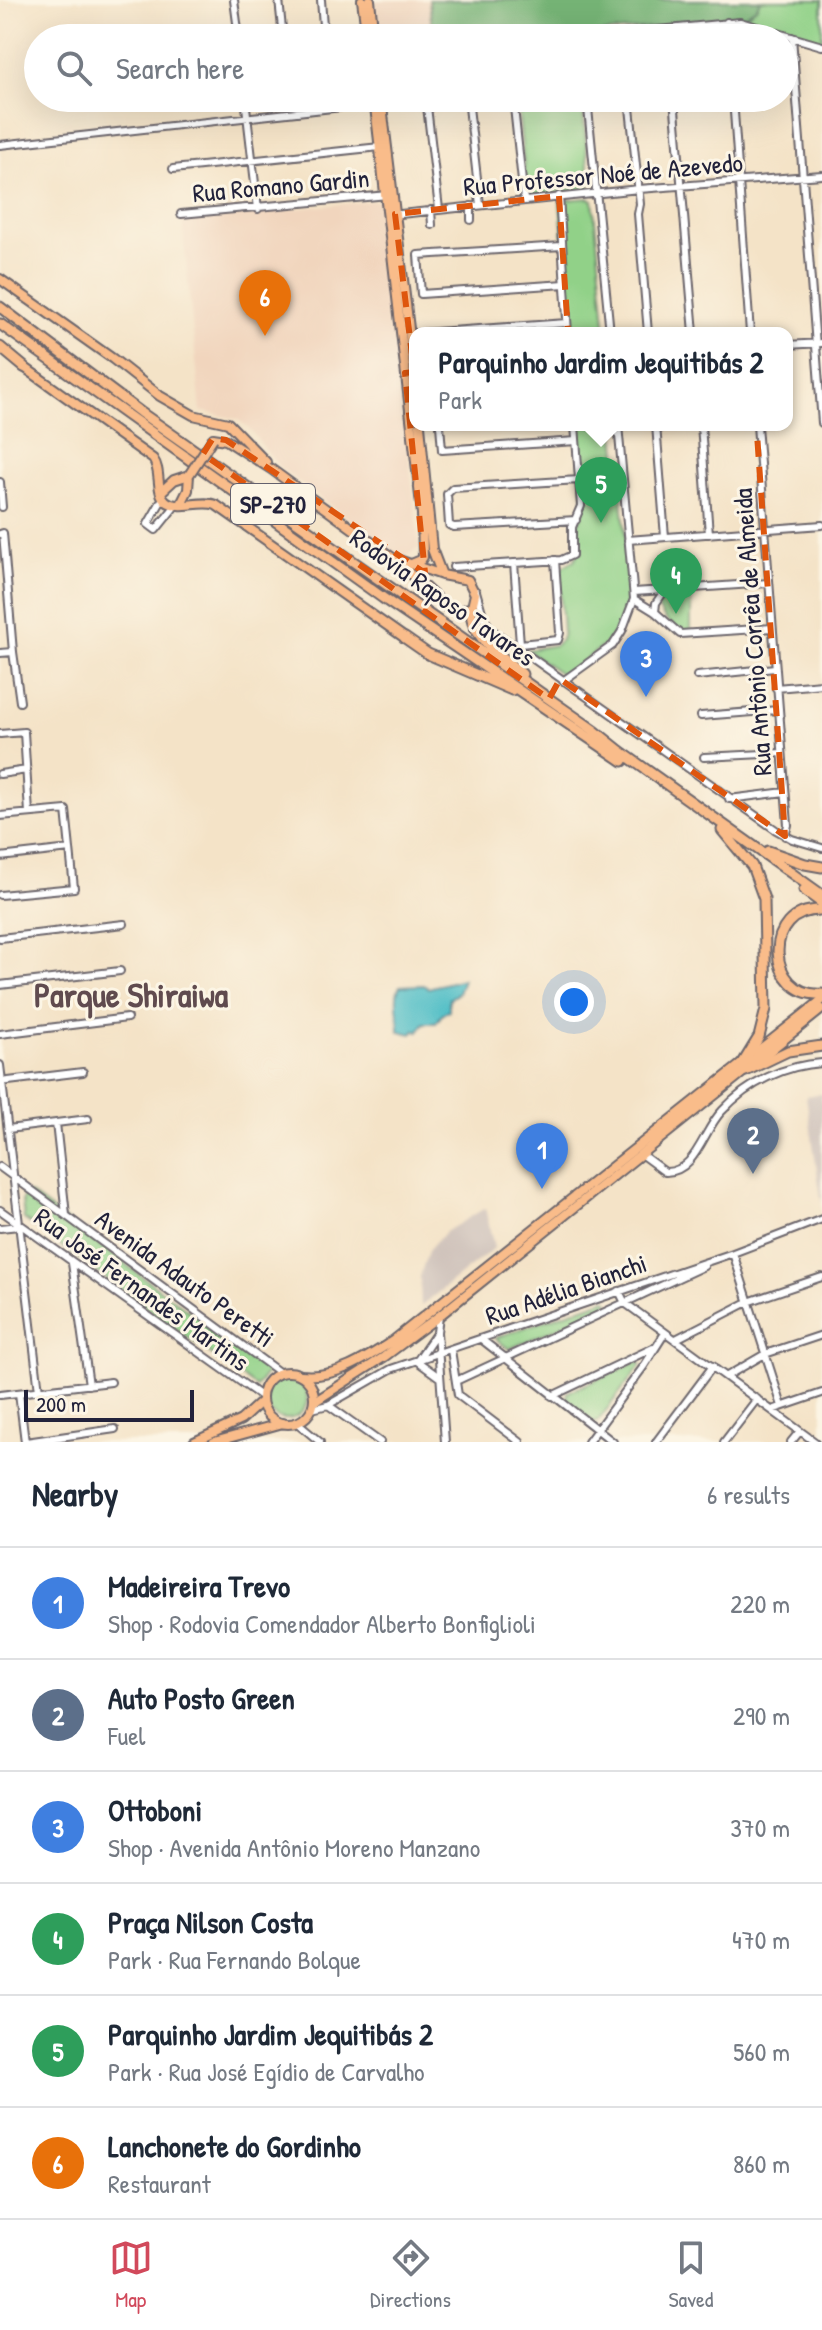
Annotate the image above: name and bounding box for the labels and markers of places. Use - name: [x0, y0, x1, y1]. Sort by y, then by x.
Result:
- pin: 6: [239, 270, 291, 336]
- pin: 5: [575, 457, 627, 523]
- pin: 4: [650, 548, 702, 614]
- pin: 3: [620, 631, 672, 697]
- pin: 2: [727, 1108, 779, 1174]
- pin: 1: [516, 1123, 568, 1189]

